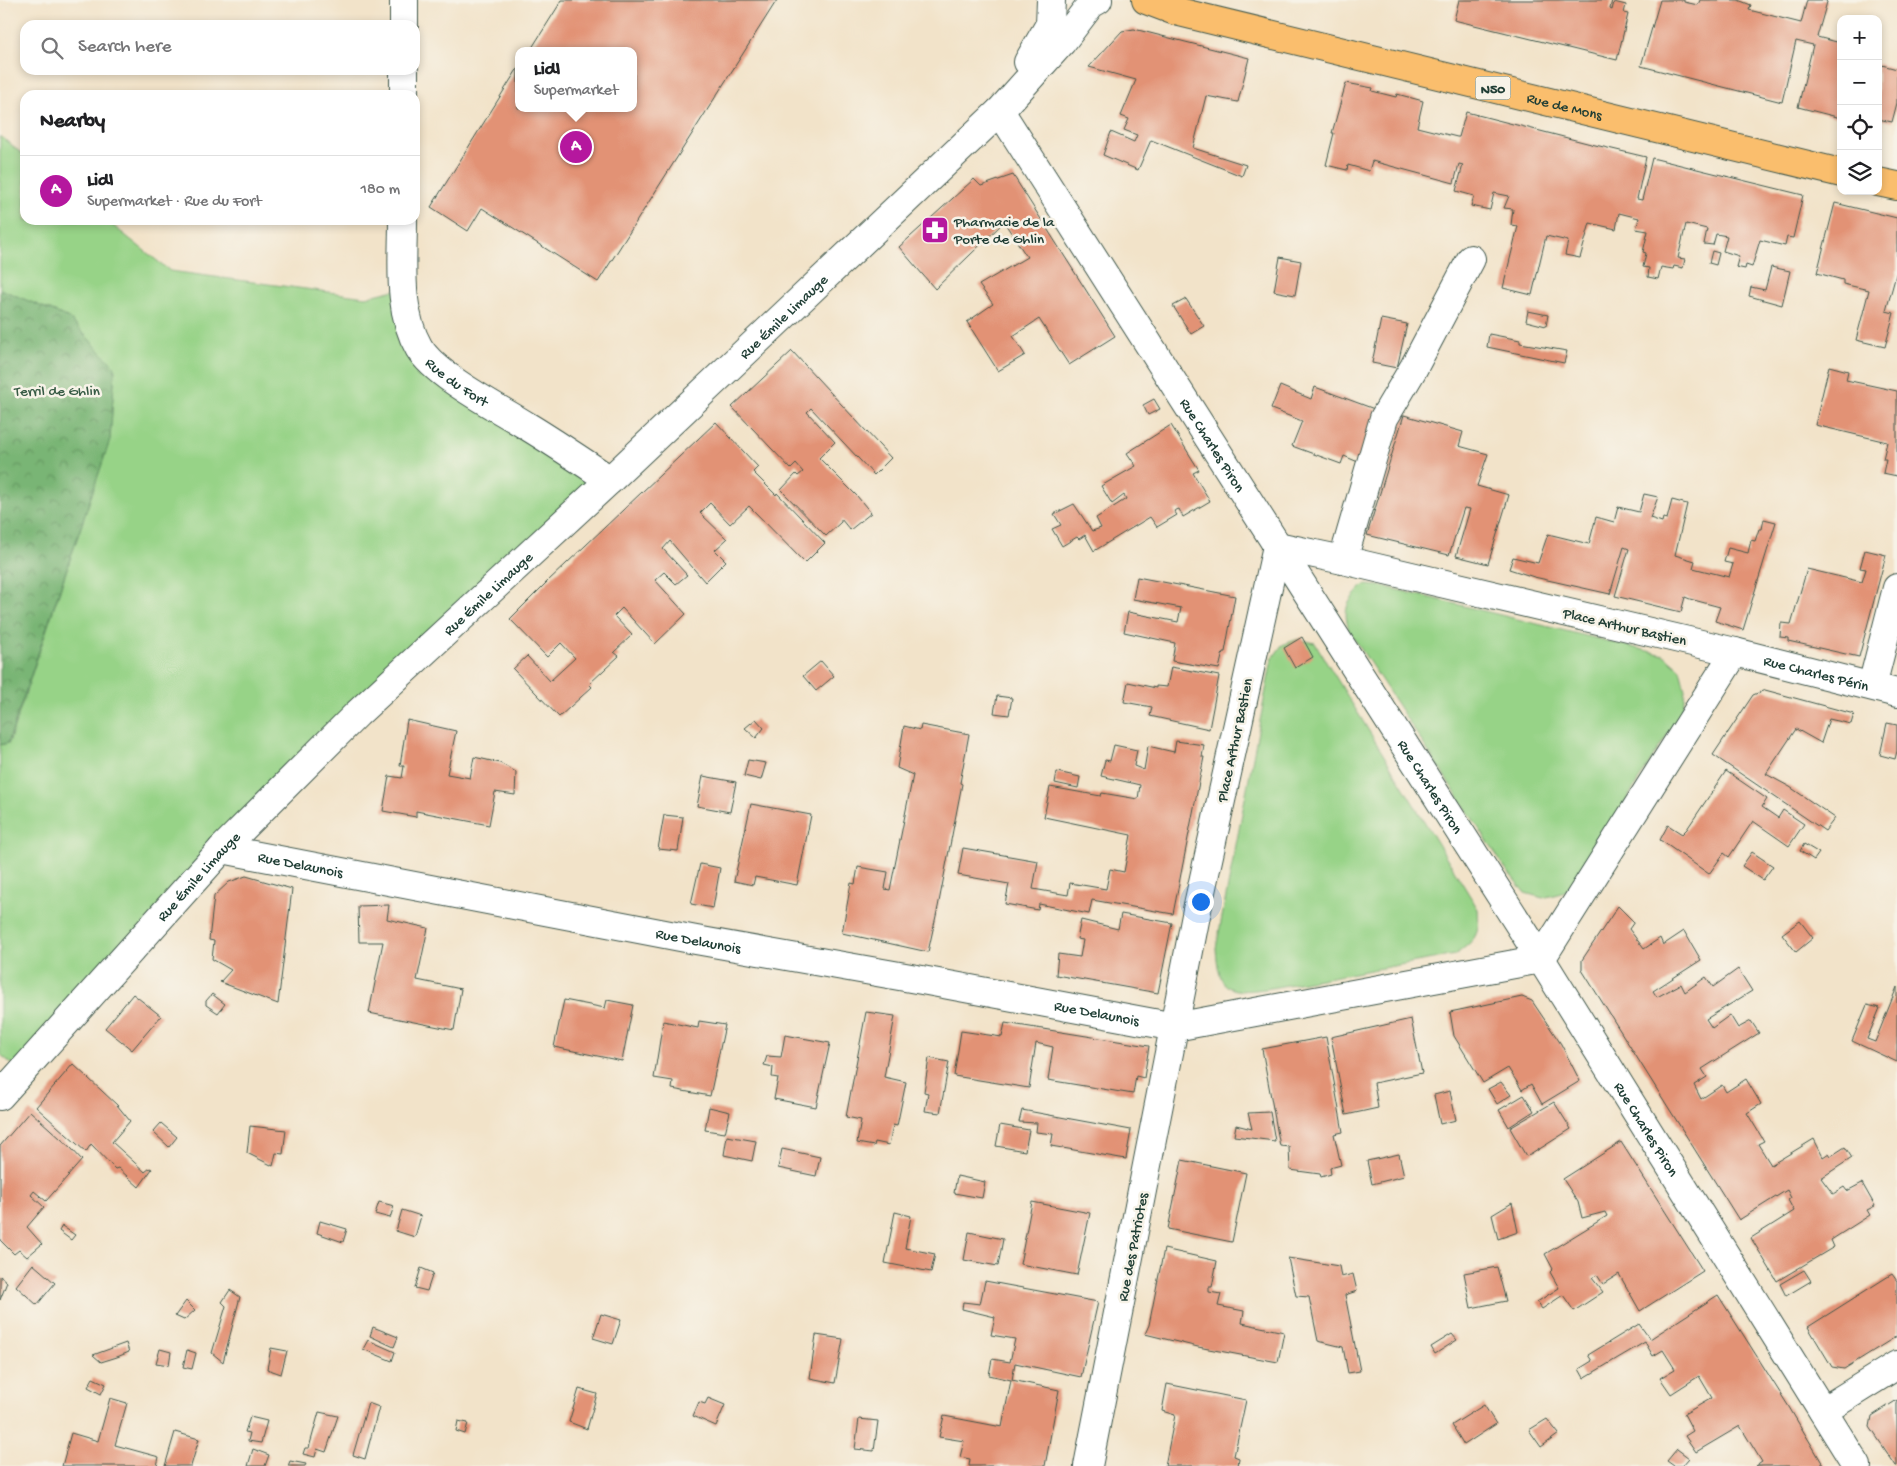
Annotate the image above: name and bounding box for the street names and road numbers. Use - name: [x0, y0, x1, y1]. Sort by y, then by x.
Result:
- road number: N50: [1476, 76, 1510, 100]
- street label: Rue de Mons: [1525, 90, 1604, 126]
- street label: Rue Émile Limauge: [736, 271, 833, 364]
- street label: Rue du Fort: [421, 355, 492, 413]
- street label: Rue Charles Piron: [1175, 396, 1248, 496]
- street label: Rue Émile Limauge: [441, 549, 538, 640]
- street label: Place Arthur Bastien: [1560, 605, 1688, 651]
- street label: Rue Charles Périn: [1761, 653, 1870, 697]
- street label: Place Arthur Bastien: [1214, 677, 1258, 805]
- street label: Rue Charles Piron: [1392, 737, 1466, 838]
- street label: Rue Émile Limauge: [154, 829, 245, 926]
- street label: Rue Delaunois: [256, 849, 345, 883]
- street label: Rue Delaunois: [654, 925, 742, 959]
- street label: Rue Delaunois: [1052, 998, 1141, 1031]
- street label: Rue Charles Piron: [1609, 1079, 1681, 1180]
- street label: Rue des Patriotes: [1115, 1191, 1153, 1303]

